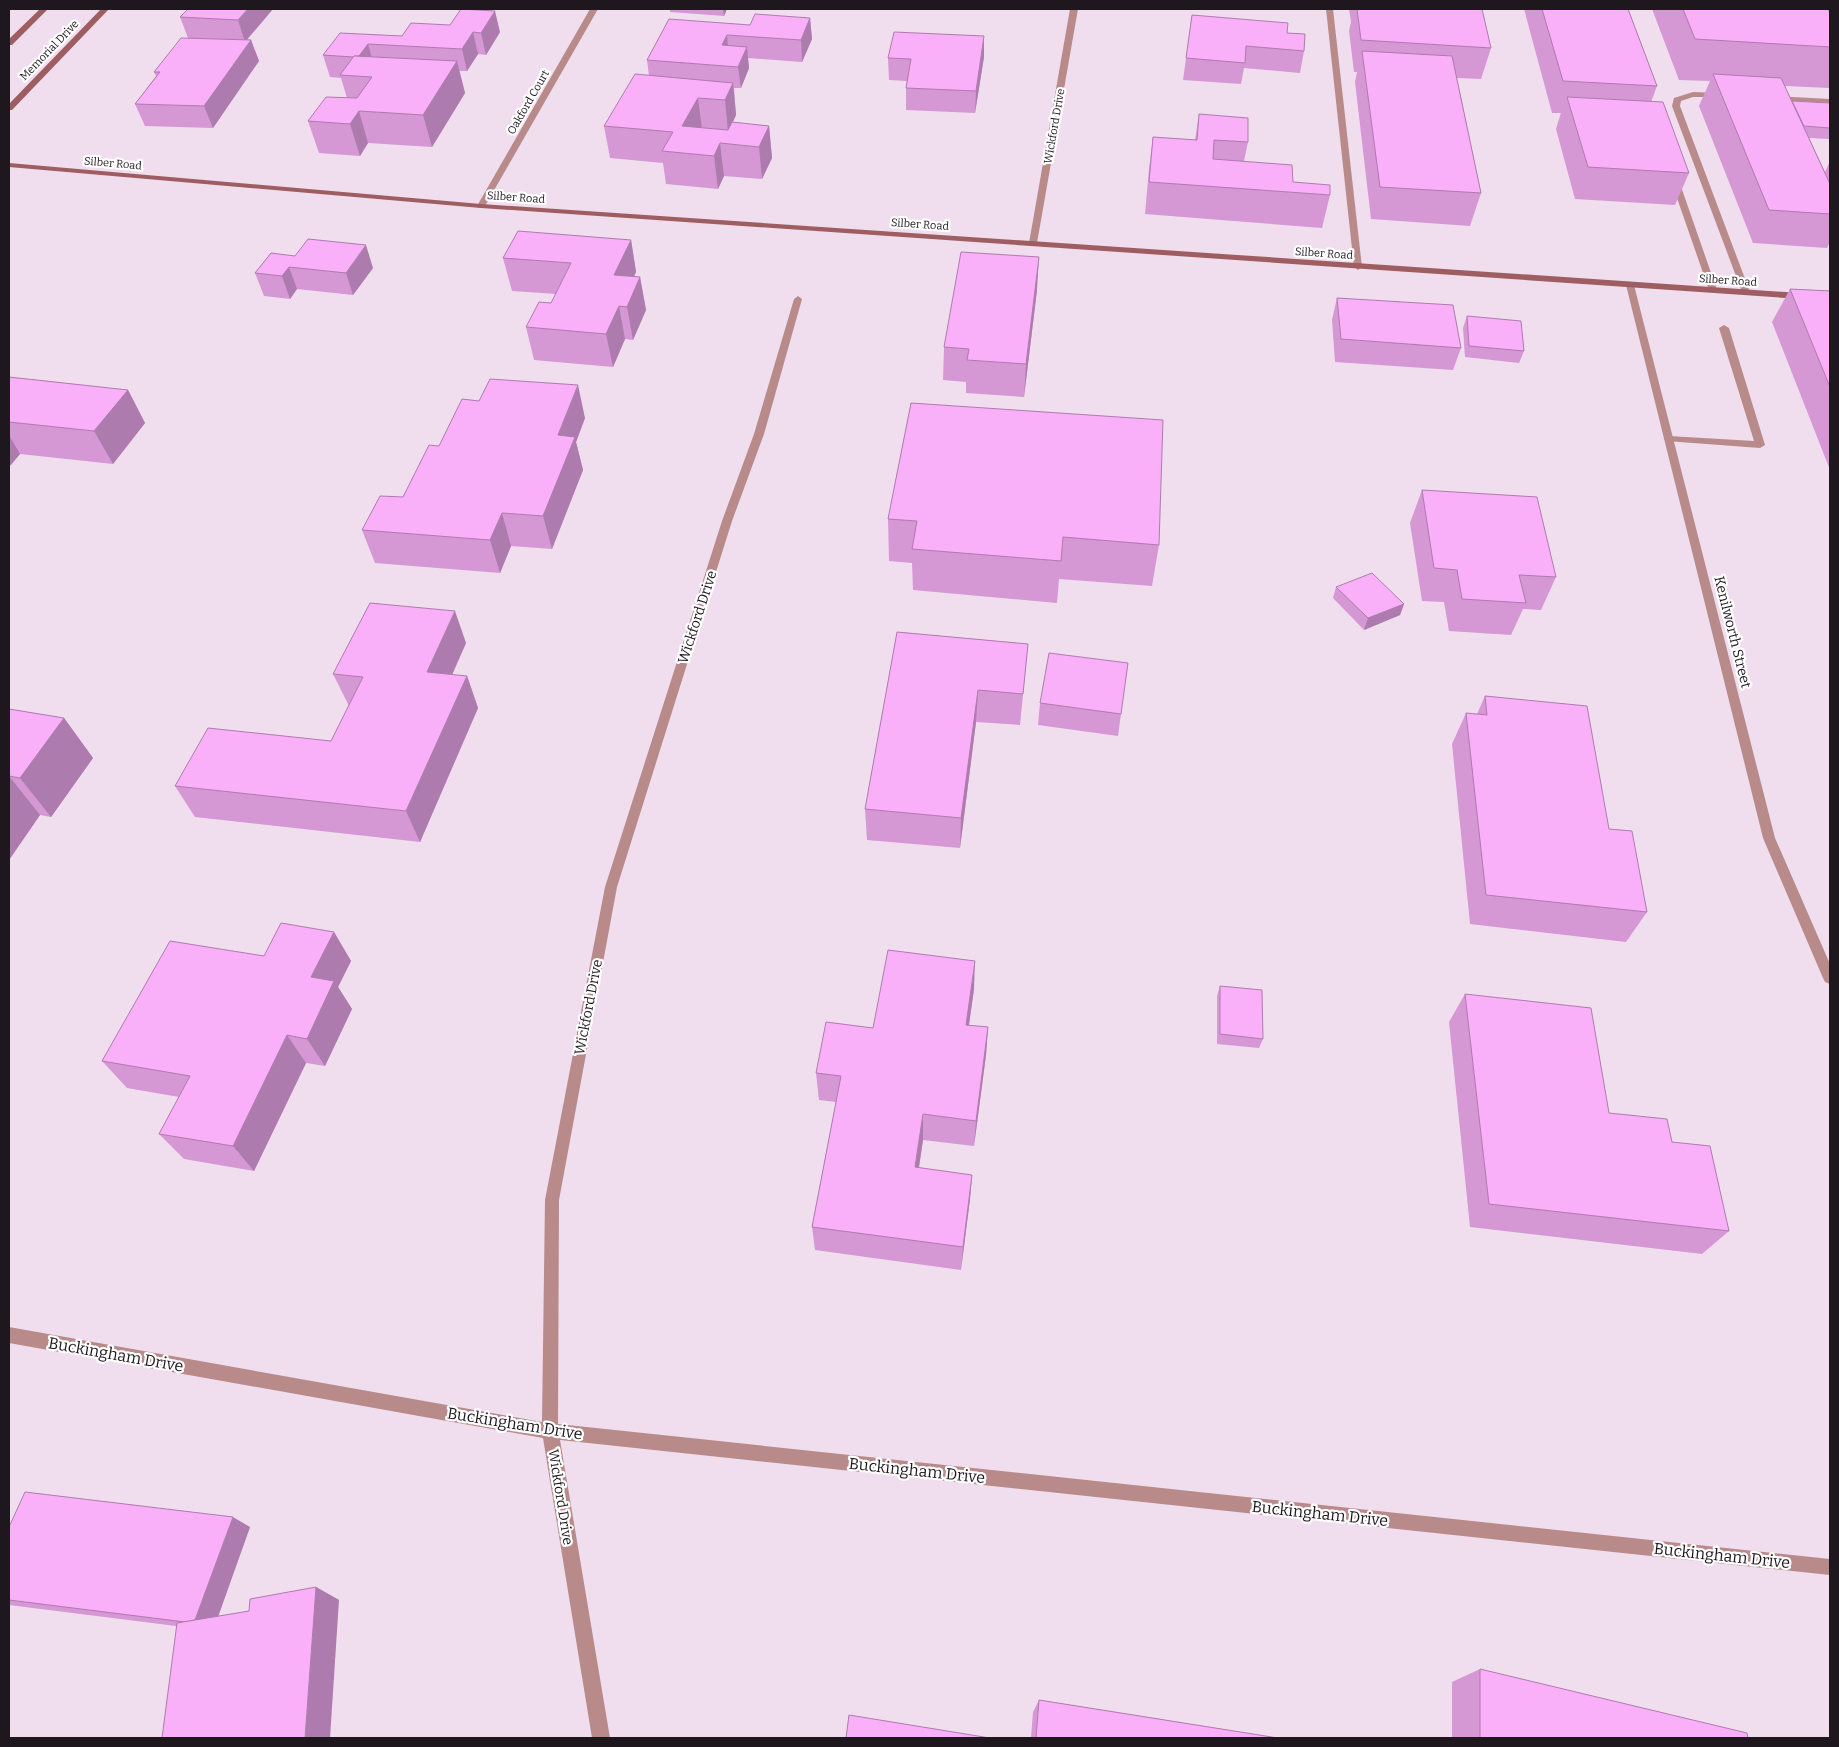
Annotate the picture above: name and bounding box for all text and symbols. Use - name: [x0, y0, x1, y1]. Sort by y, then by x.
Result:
- street label: Memorial Drive: [17, 17, 81, 83]
- street label: Oakford Court: [505, 68, 552, 137]
- street label: Wickford Drive: [1041, 88, 1067, 165]
- street label: Silber Road: [83, 154, 143, 173]
- street label: Silber Road: [487, 189, 546, 206]
- street label: Silber Road: [891, 216, 950, 233]
- street label: Silber Road: [1295, 245, 1354, 262]
- street label: Silber Road: [1699, 272, 1758, 289]
- street label: Wickford Drive: [674, 569, 721, 666]
- street label: Kenilworth Street: [1710, 574, 1755, 690]
- street label: Wickford Drive: [571, 958, 606, 1056]
- street label: Buckingham Drive: [47, 1333, 185, 1376]
- street label: Buckingham Drive: [446, 1403, 584, 1444]
- street label: Wickford Drive: [545, 1448, 576, 1546]
- street label: Buckingham Drive: [848, 1454, 986, 1487]
- street label: Buckingham Drive: [1251, 1497, 1389, 1530]
- street label: Buckingham Drive: [1653, 1539, 1791, 1572]

